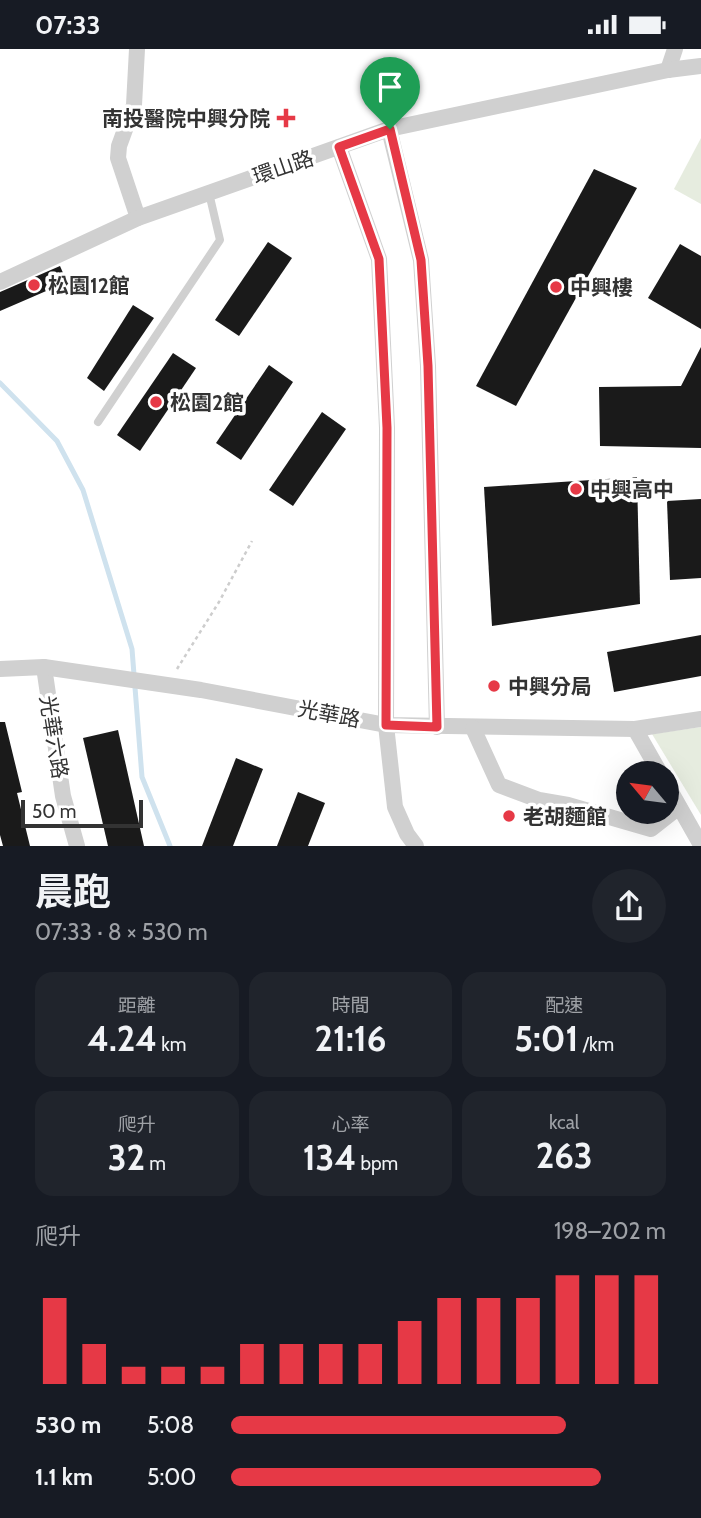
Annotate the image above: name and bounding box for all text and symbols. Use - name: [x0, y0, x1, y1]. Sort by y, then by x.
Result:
- text: 07:33: [35, 9, 100, 41]
- pin: [360, 57, 420, 129]
- icon: arrive: [371, 68, 409, 106]
- place label: 南投醫院中興分院: [102, 106, 270, 131]
- marker: 南投醫院中興分院: [276, 108, 296, 128]
- street label: 環山路: [249, 145, 317, 189]
- place label: 松園12館: [48, 273, 130, 298]
- place label: 中興樓: [570, 275, 633, 300]
- marker: 松園12館: [26, 277, 42, 293]
- marker: 中興樓: [548, 279, 564, 295]
- place label: 松園2館: [170, 390, 244, 415]
- marker: 松園2館: [148, 394, 164, 410]
- place label: 中興高中: [590, 477, 674, 502]
- marker: 中興高中: [568, 481, 584, 497]
- place label: 中興分局: [508, 674, 592, 699]
- marker: 中興分局: [486, 678, 502, 694]
- street label: 光華六路: [35, 694, 73, 780]
- street label: 光華路: [296, 696, 362, 732]
- north arrow: [616, 761, 679, 824]
- map controls: [616, 761, 679, 824]
- scale bar: [21, 797, 144, 829]
- text: 50 m: [32, 800, 76, 823]
- place label: 老胡麵館: [523, 804, 607, 829]
- marker: 老胡麵館: [501, 808, 517, 824]
- text: 晨跑: [35, 868, 111, 915]
- button: share: [592, 869, 666, 943]
- text: 07:33 · 8 × 530 m: [35, 918, 208, 946]
- text: 距離: [118, 994, 156, 1017]
- text: 時間: [331, 994, 370, 1017]
- text: 配速: [545, 994, 583, 1017]
- text: 4.24: [87, 1017, 157, 1060]
- text: 21:16: [315, 1017, 386, 1060]
- text: 5:01: [514, 1017, 578, 1060]
- text: km: [157, 1033, 186, 1056]
- text: /km: [578, 1033, 614, 1056]
- text: kcal: [549, 1111, 579, 1134]
- text: 爬升: [118, 1113, 156, 1136]
- text: 心率: [331, 1113, 370, 1136]
- text: 263: [536, 1134, 593, 1177]
- text: 32: [108, 1136, 145, 1179]
- text: 134: [303, 1136, 356, 1179]
- text: m: [145, 1152, 166, 1175]
- text: bpm: [356, 1152, 398, 1175]
- text: 198–202 m: [554, 1217, 666, 1245]
- text: 爬升: [35, 1222, 81, 1250]
- text: 530 m: [35, 1411, 101, 1439]
- text: 5:08: [147, 1411, 194, 1439]
- text: 1.1 km: [35, 1463, 93, 1491]
- text: 5:00: [147, 1463, 196, 1491]

